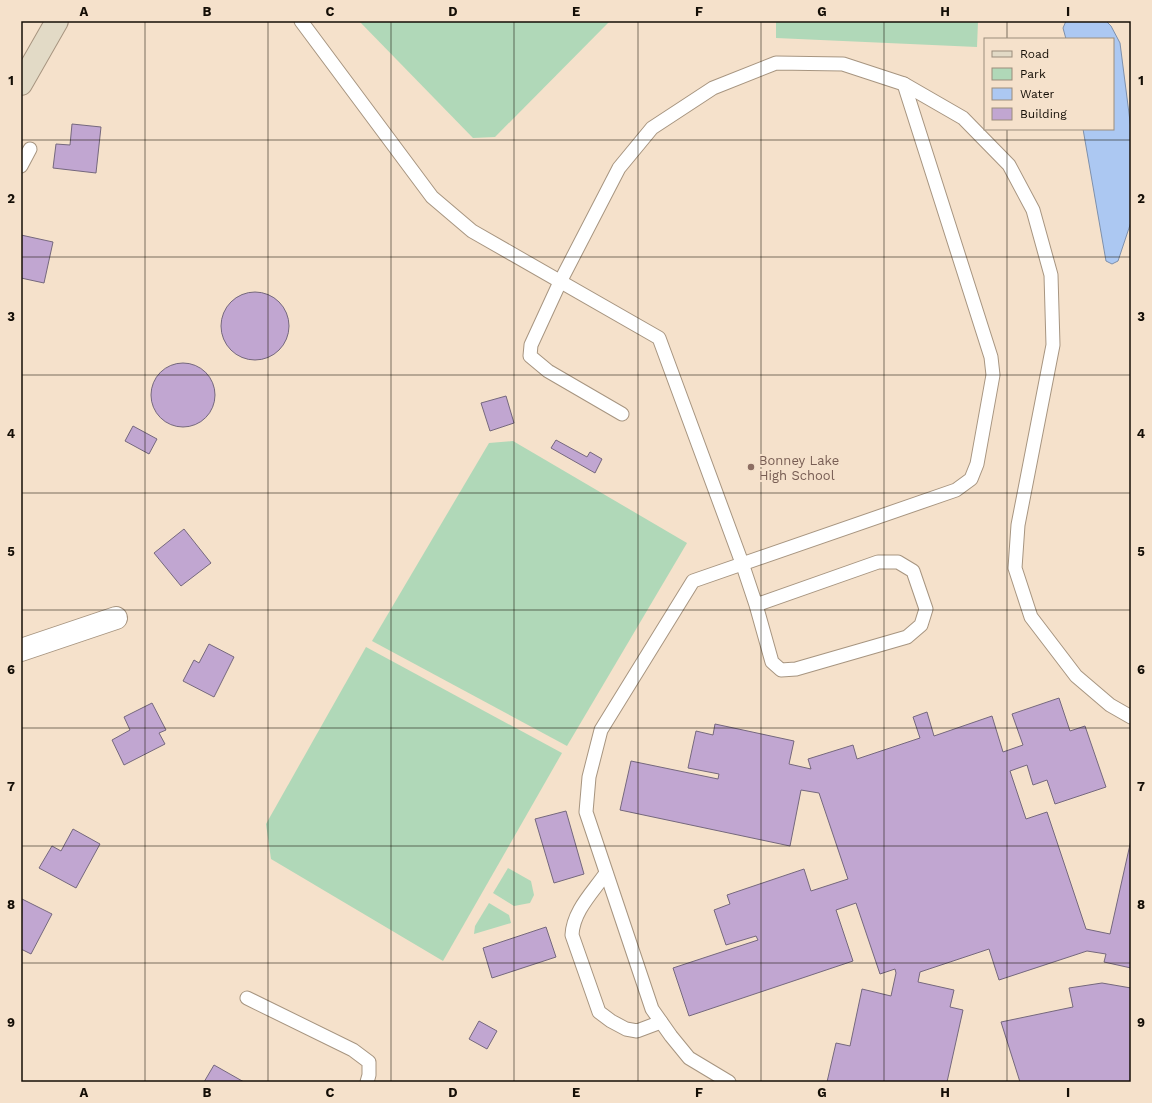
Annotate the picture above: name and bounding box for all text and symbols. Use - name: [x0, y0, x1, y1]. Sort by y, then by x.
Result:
- text: A: [80, 4, 89, 19]
- text: B: [203, 4, 212, 19]
- text: C: [326, 4, 335, 19]
- text: D: [448, 4, 458, 19]
- text: E: [572, 4, 580, 19]
- text: F: [695, 4, 703, 19]
- text: G: [817, 4, 827, 19]
- text: H: [940, 4, 950, 19]
- text: I: [1066, 4, 1070, 19]
- legend: [984, 38, 1114, 130]
- text: Road: [1020, 47, 1049, 61]
- text: Park: [1020, 67, 1046, 81]
- text: 1: [8, 73, 14, 88]
- text: 1: [1138, 73, 1144, 88]
- text: Water: [1020, 87, 1055, 101]
- text: Building: [1020, 107, 1067, 121]
- text: 2: [7, 191, 15, 206]
- text: 2: [1137, 191, 1145, 206]
- text: 3: [7, 309, 15, 324]
- text: 3: [1137, 309, 1145, 324]
- text: 4: [7, 426, 16, 441]
- text: 4: [1137, 426, 1146, 441]
- place label: Bonney Lake High School: [759, 453, 839, 483]
- marker: Bonney Lake High School: [746, 462, 756, 472]
- text: 5: [7, 544, 15, 559]
- text: 5: [1137, 544, 1145, 559]
- text: 6: [7, 662, 15, 677]
- text: 6: [1137, 662, 1145, 677]
- text: 7: [7, 779, 15, 794]
- text: 7: [1137, 779, 1145, 794]
- text: 8: [7, 897, 15, 912]
- text: 8: [1137, 897, 1145, 912]
- text: 9: [7, 1015, 15, 1030]
- text: 9: [1137, 1015, 1145, 1030]
- text: A: [80, 1085, 89, 1100]
- text: B: [203, 1085, 212, 1100]
- text: C: [326, 1085, 335, 1100]
- text: D: [448, 1085, 458, 1100]
- text: E: [572, 1085, 580, 1100]
- text: F: [695, 1085, 703, 1100]
- text: G: [817, 1085, 827, 1100]
- text: H: [940, 1085, 950, 1100]
- text: I: [1066, 1085, 1070, 1100]

